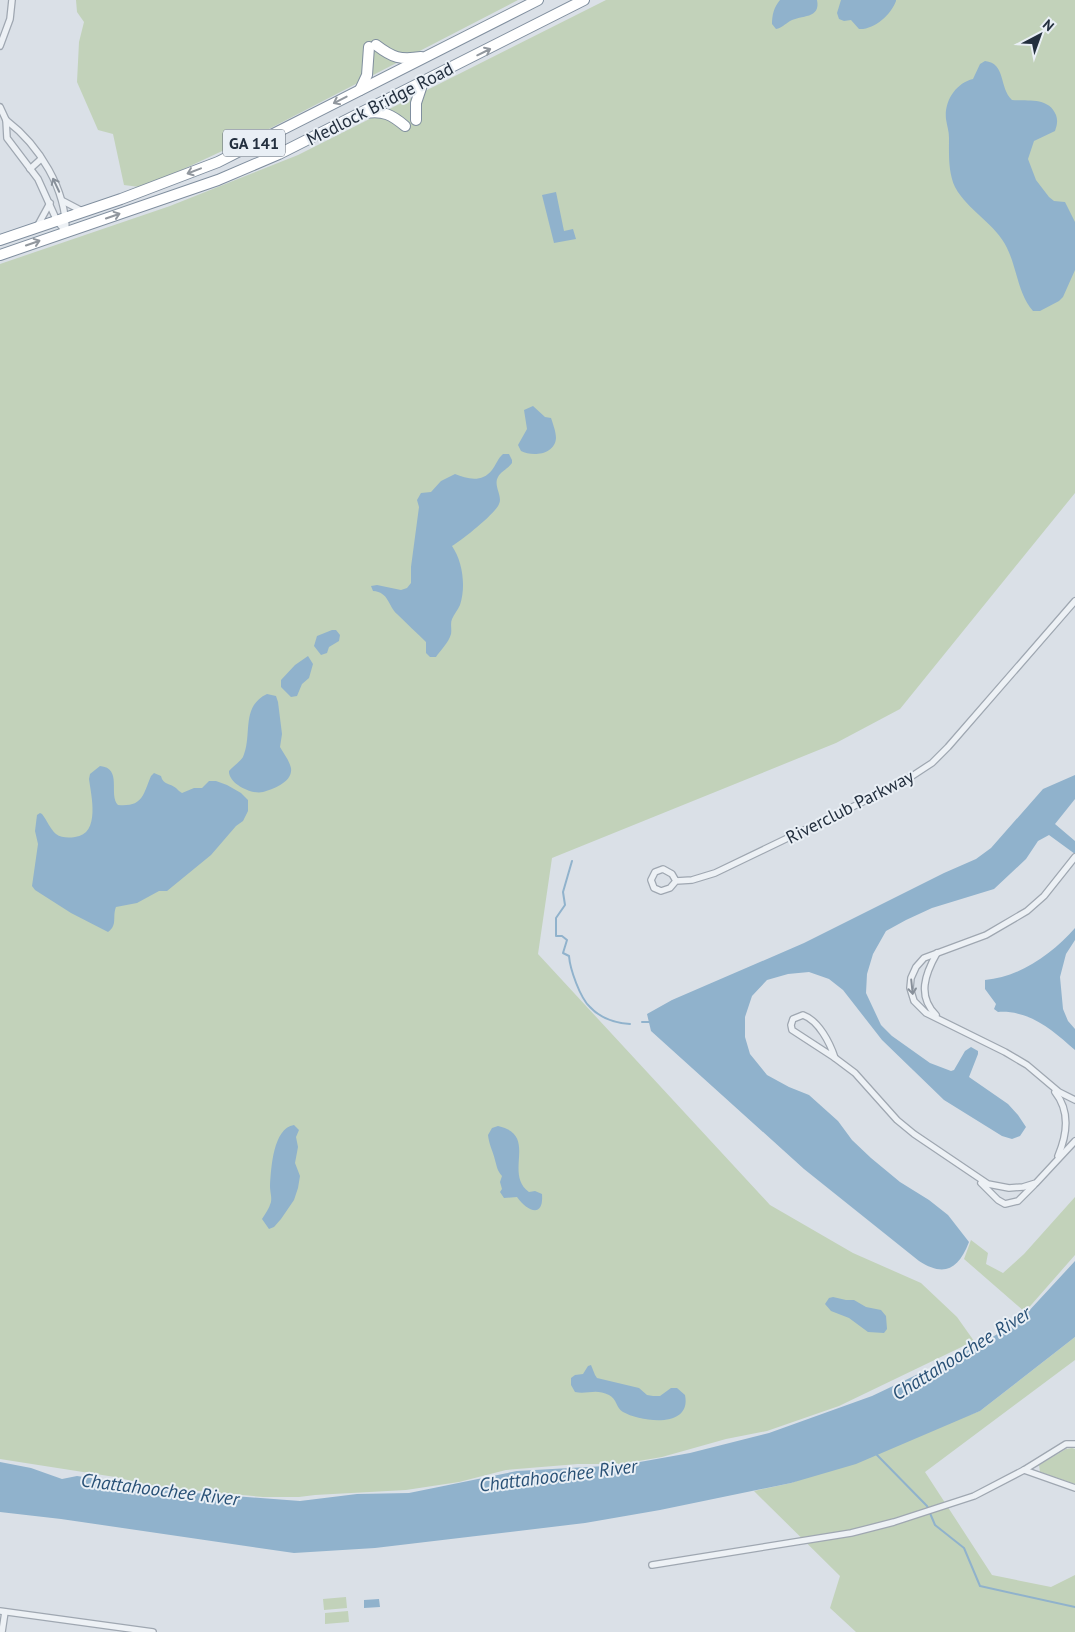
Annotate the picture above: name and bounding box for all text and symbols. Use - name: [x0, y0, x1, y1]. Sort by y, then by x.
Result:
- north arrow: [1015, 10, 1065, 60]
- text: N: [1039, 15, 1058, 35]
- one-way arrow: [476, 47, 491, 56]
- street label: Medlock Bridge Road: [302, 57, 457, 151]
- one-way arrow: [333, 95, 348, 105]
- road number: GA 141: [223, 130, 285, 156]
- one-way arrow: [187, 167, 202, 176]
- one-way arrow: [50, 178, 60, 193]
- one-way arrow: [104, 211, 120, 220]
- one-way arrow: [25, 238, 41, 248]
- street label: Riverclub Parkway: [782, 764, 918, 849]
- one-way arrow: [907, 978, 917, 994]
- water label: Chattahoochee River: [887, 1300, 1036, 1405]
- water label: Chattahoochee River: [478, 1453, 640, 1497]
- water label: Chattahoochee River: [80, 1467, 242, 1511]

